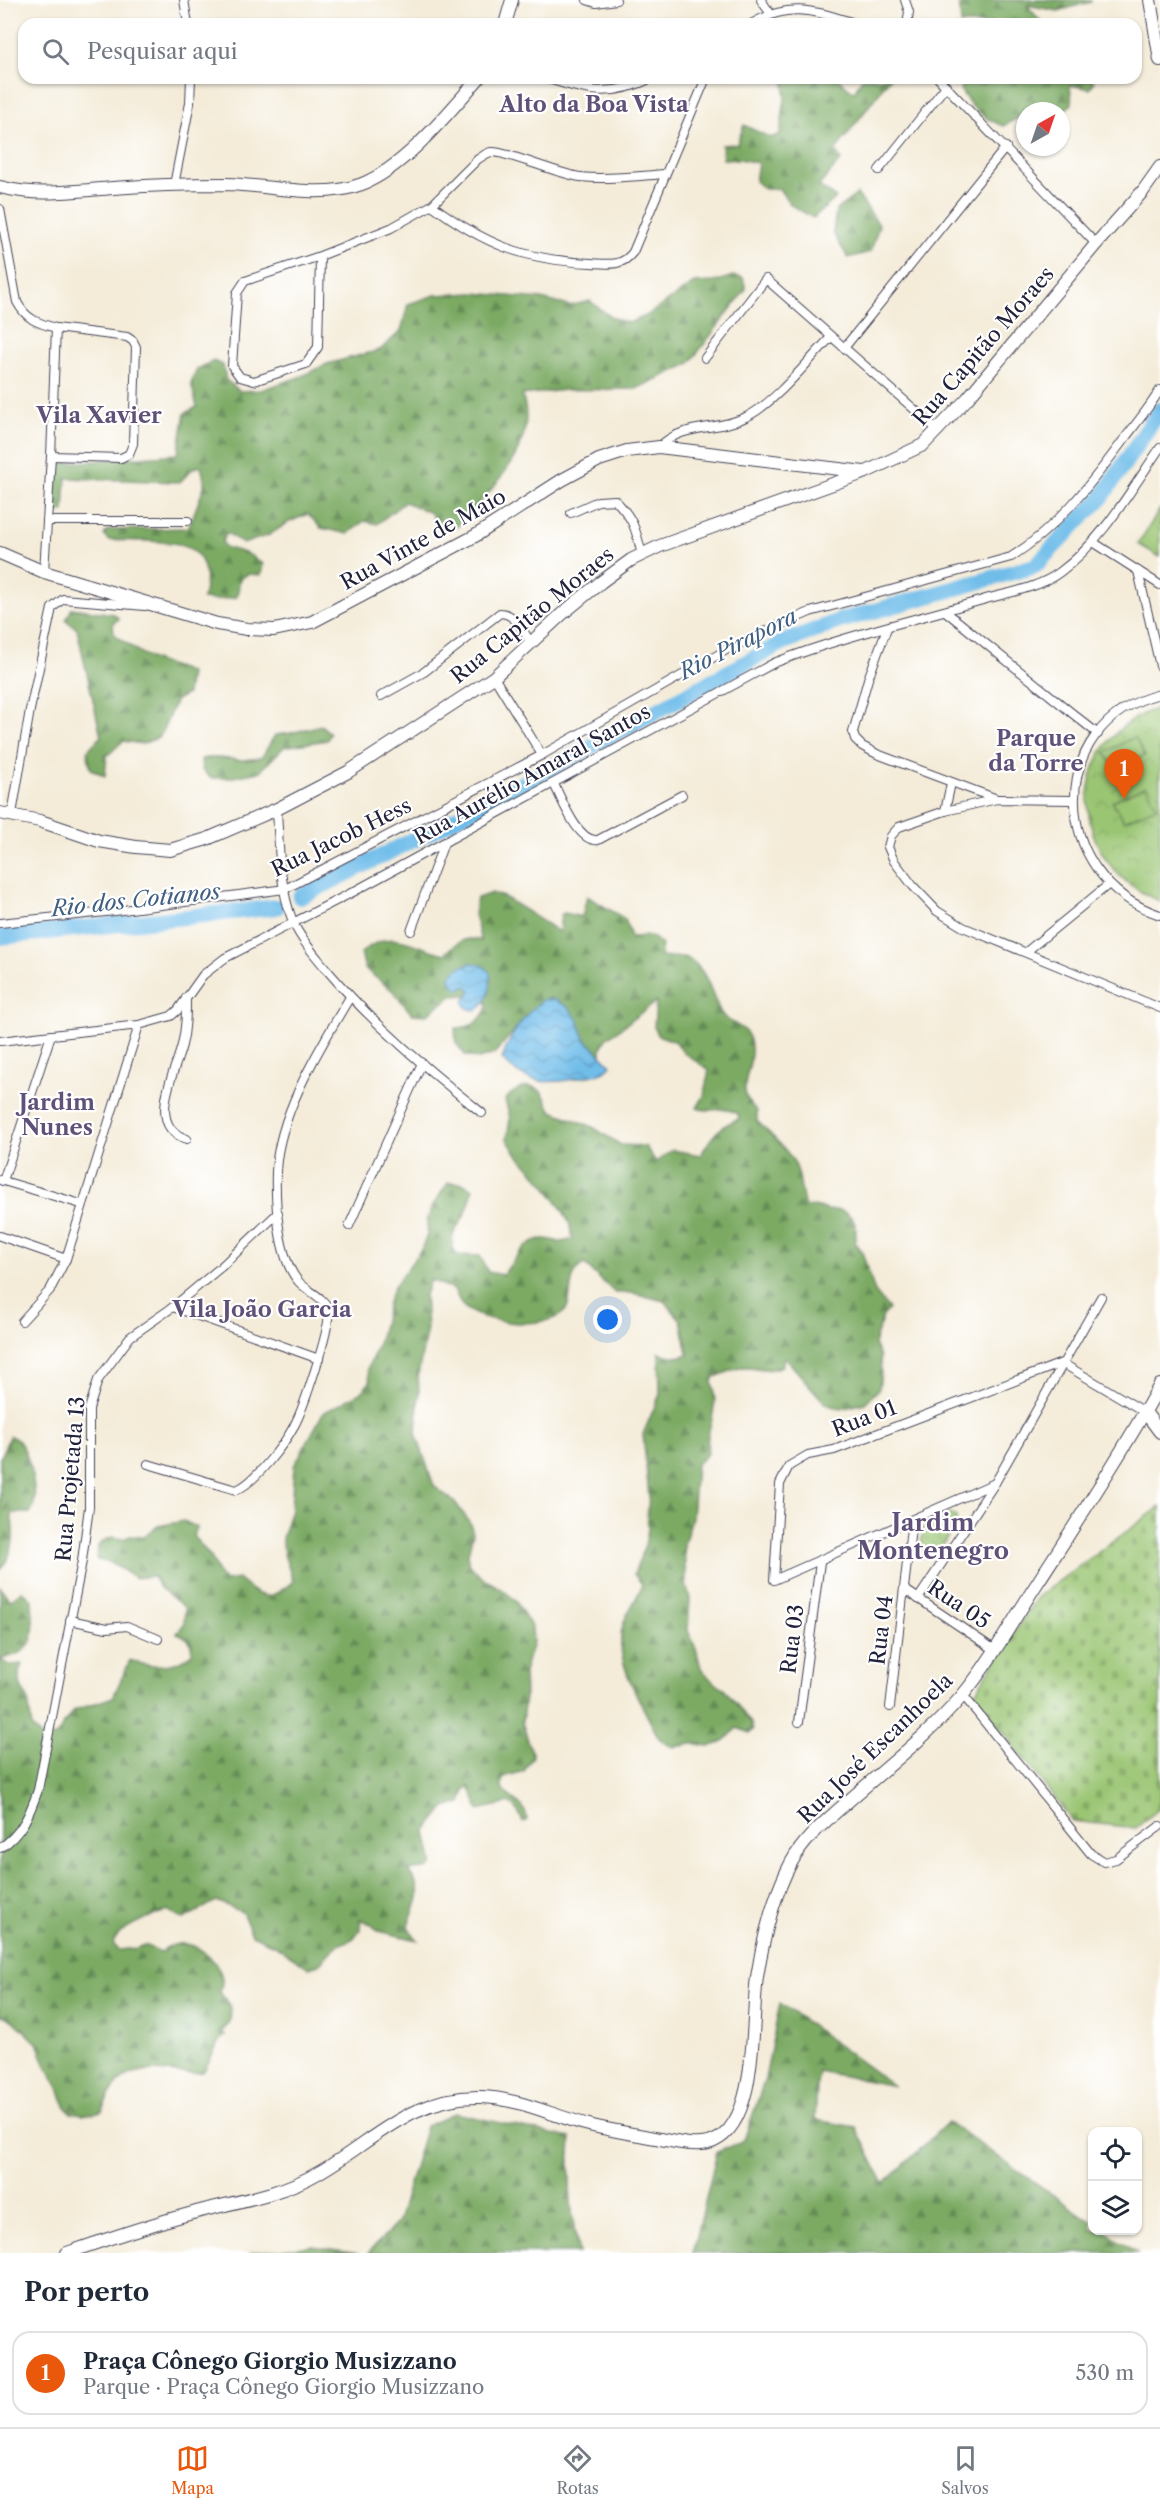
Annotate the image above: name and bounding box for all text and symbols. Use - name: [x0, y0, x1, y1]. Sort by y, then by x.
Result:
- search box: [18, 18, 1142, 84]
- icon: search: [39, 35, 72, 68]
- text: Pesquisar aqui: [87, 38, 237, 65]
- district label: Alto da Boa Vista: [498, 91, 689, 118]
- north arrow: [1016, 102, 1070, 156]
- street label: Rua Capitão Moraes: [907, 261, 1059, 431]
- district label: Vila Xavier: [35, 402, 162, 429]
- street label: Rua Vinte de Maio: [336, 483, 510, 595]
- street label: Rua Capitão Moraes: [445, 542, 619, 688]
- water label: Rio Pirapora: [673, 603, 802, 686]
- street label: Rua Aurélio Amaral Santos: [409, 698, 655, 850]
- district label: Parque da Torre: [988, 725, 1084, 777]
- pin: 1: [1104, 750, 1144, 799]
- street label: Rua Jacob Hess: [267, 792, 415, 882]
- water label: Rio dos Cotianos: [48, 878, 222, 923]
- district label: Jardim Nunes: [15, 1089, 95, 1141]
- district label: Vila João Garcia: [171, 1296, 352, 1323]
- your location: [593, 1305, 622, 1334]
- street label: Rua 01: [828, 1394, 900, 1442]
- street label: Rua Projetada 13: [50, 1395, 90, 1563]
- district label: Jardim Montenegro: [857, 1508, 1009, 1565]
- street label: Rua 05: [923, 1574, 995, 1634]
- street label: Rua 04: [864, 1594, 898, 1666]
- street label: Rua 03: [775, 1603, 809, 1675]
- street label: Rua José Escanhoela: [793, 1667, 958, 1828]
- map controls: [1088, 2127, 1142, 2235]
- button: locate: [1088, 2127, 1142, 2181]
- button: layers: [1088, 2181, 1142, 2235]
- text: Por perto: [24, 2276, 149, 2308]
- text: Praça Cônego Giorgio Musizzano: [83, 2348, 457, 2375]
- text: 1: [41, 2361, 50, 2385]
- text: 530 m: [1076, 2361, 1134, 2385]
- text: Parque · Praça Cônego Giorgio Musizzano: [83, 2375, 484, 2399]
- tab: Mapa: [171, 2442, 214, 2498]
- tab: Rotas: [556, 2442, 599, 2498]
- tab: Salvos: [941, 2442, 989, 2498]

